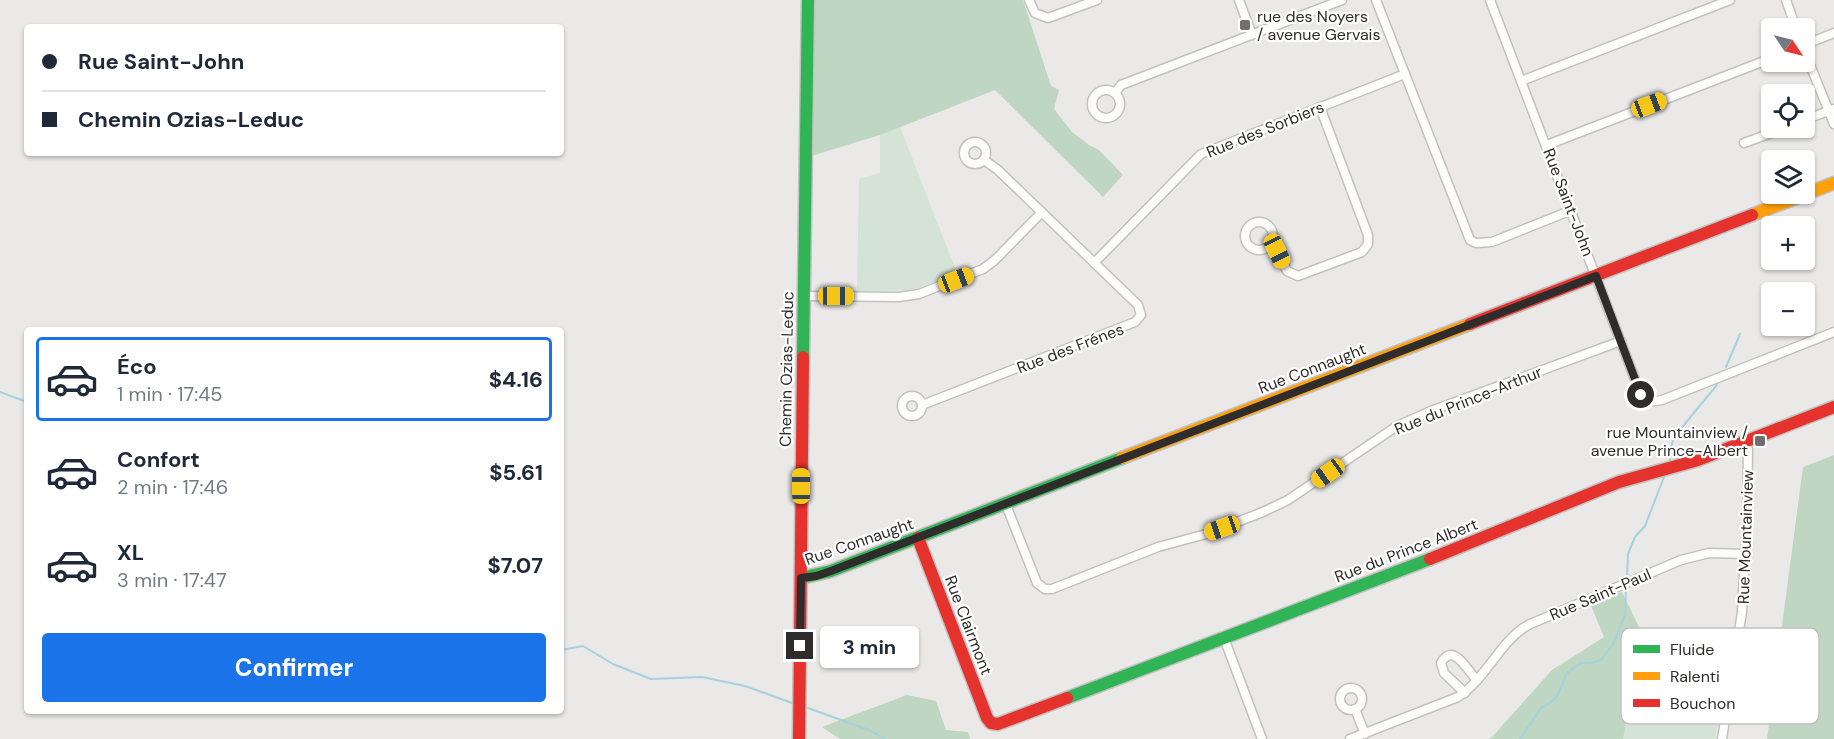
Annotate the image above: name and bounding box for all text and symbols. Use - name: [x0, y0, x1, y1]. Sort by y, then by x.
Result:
- place label: rue des Noyers / avenue Gervais: [1257, 6, 1381, 45]
- marker: rue des Noyers / avenue Gervais: [1238, 18, 1252, 32]
- north arrow: [1761, 18, 1815, 72]
- map controls: [1761, 18, 1815, 336]
- text: Rue Saint-John: [78, 47, 244, 76]
- button: locate: [1761, 84, 1815, 138]
- car: [1629, 90, 1669, 120]
- street label: Rue des Sorbiers: [1203, 96, 1327, 163]
- text: Chemin Ozias-Leduc: [78, 105, 304, 134]
- street label: Rue Saint-John: [1538, 145, 1599, 259]
- button: layers: [1761, 150, 1815, 204]
- button: +: [1761, 216, 1815, 270]
- car: [1261, 231, 1293, 271]
- car: [936, 265, 976, 295]
- button: −: [1761, 282, 1815, 336]
- car: [818, 287, 854, 305]
- street label: Chemin Ozias-Leduc: [775, 291, 798, 447]
- street label: Rue des Frénes: [1014, 318, 1127, 379]
- street label: Rue Connaught: [1255, 338, 1369, 399]
- icon: car: [45, 352, 99, 406]
- text: Éco: [117, 352, 157, 381]
- street label: Rue du Prince-Arthur: [1391, 361, 1545, 440]
- text: $4.16: [489, 365, 543, 394]
- text: 1 min · 17:45: [117, 381, 223, 407]
- route start: [1627, 381, 1654, 408]
- place label: rue Mountainview / avenue Prince-Albert: [1591, 422, 1748, 461]
- marker: rue Mountainview / avenue Prince-Albert: [1753, 434, 1767, 448]
- icon: car: [45, 445, 99, 499]
- text: Confort: [117, 445, 200, 474]
- car: [1308, 455, 1348, 491]
- text: $5.61: [489, 458, 543, 487]
- car: [792, 468, 810, 504]
- street label: Rue Mountainview: [1733, 469, 1758, 605]
- text: 2 min · 17:46: [117, 474, 228, 500]
- street label: Rue Connaught: [802, 513, 916, 570]
- street label: Rue du Prince Albert: [1332, 513, 1481, 587]
- car: [1202, 514, 1242, 542]
- icon: car: [45, 538, 99, 592]
- text: XL: [117, 538, 144, 567]
- text: $7.07: [487, 551, 543, 580]
- street label: Rue Saint-Paul: [1546, 564, 1654, 625]
- text: 3 min · 17:47: [117, 567, 227, 593]
- street label: Rue Clairmont: [940, 573, 997, 678]
- callout: 3 min: [821, 625, 920, 667]
- legend: [1621, 628, 1819, 724]
- route end: [786, 632, 813, 659]
- button: Confirmer: [42, 633, 546, 702]
- text: 3 min: [843, 634, 896, 660]
- text: Fluide: [1670, 639, 1714, 660]
- text: Ralenti: [1670, 666, 1720, 687]
- text: Bouchon: [1670, 693, 1735, 714]

